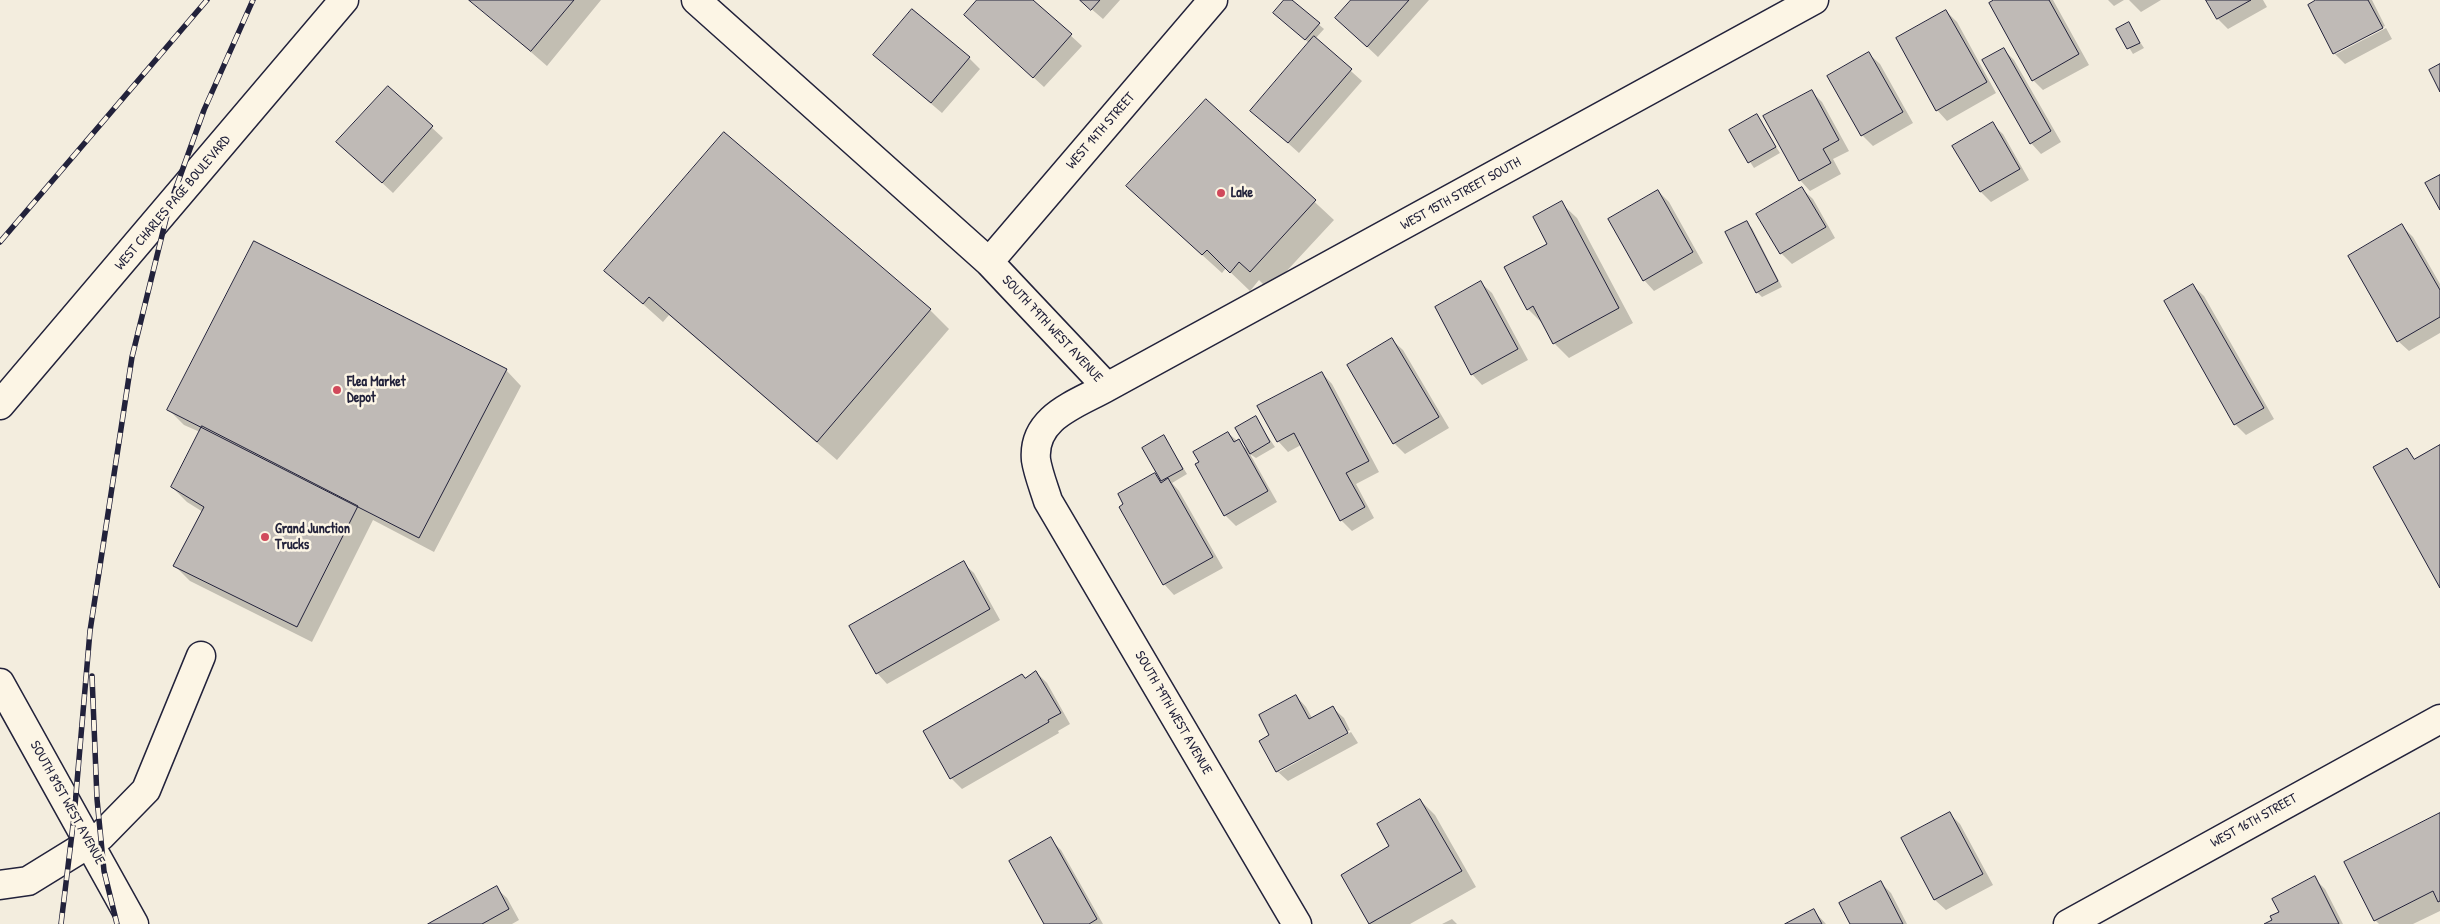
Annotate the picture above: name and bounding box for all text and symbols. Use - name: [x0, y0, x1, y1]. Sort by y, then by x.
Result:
- street label: WEST 14TH STREET: [1063, 89, 1139, 173]
- street label: WEST CHARLES PAGE BOULEVARD: [112, 132, 234, 274]
- street label: WEST 15TH STREET SOUTH: [1398, 154, 1524, 234]
- place label: Lake: [1231, 185, 1253, 201]
- marker: Lake: [1215, 187, 1227, 199]
- street label: SOUTH 79TH WEST AVENUE: [998, 272, 1106, 386]
- place label: Flea Market Depot: [347, 374, 406, 407]
- marker: Flea Market Depot: [331, 384, 343, 396]
- place label: Grand Junction Trucks: [275, 521, 350, 554]
- marker: Grand Junction Trucks: [259, 531, 271, 543]
- street label: SOUTH 79TH WEST AVENUE: [1131, 648, 1215, 778]
- street label: SOUTH 81ST WEST AVENUE: [26, 738, 108, 868]
- street label: WEST 16TH STREET: [2208, 790, 2300, 852]

